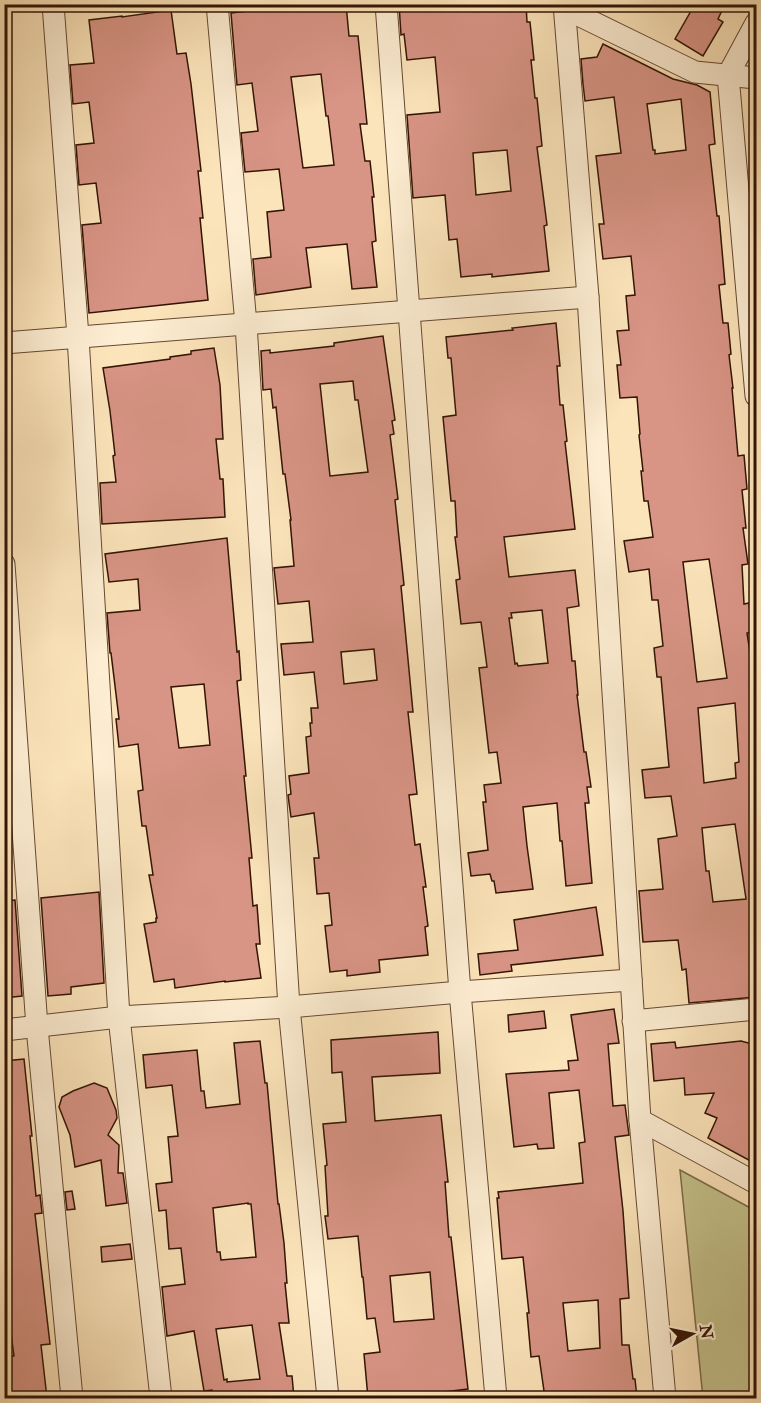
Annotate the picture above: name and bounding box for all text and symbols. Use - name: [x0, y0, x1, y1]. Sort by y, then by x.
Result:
- north arrow: [662, 1304, 722, 1364]
- text: N: [695, 1322, 717, 1341]

